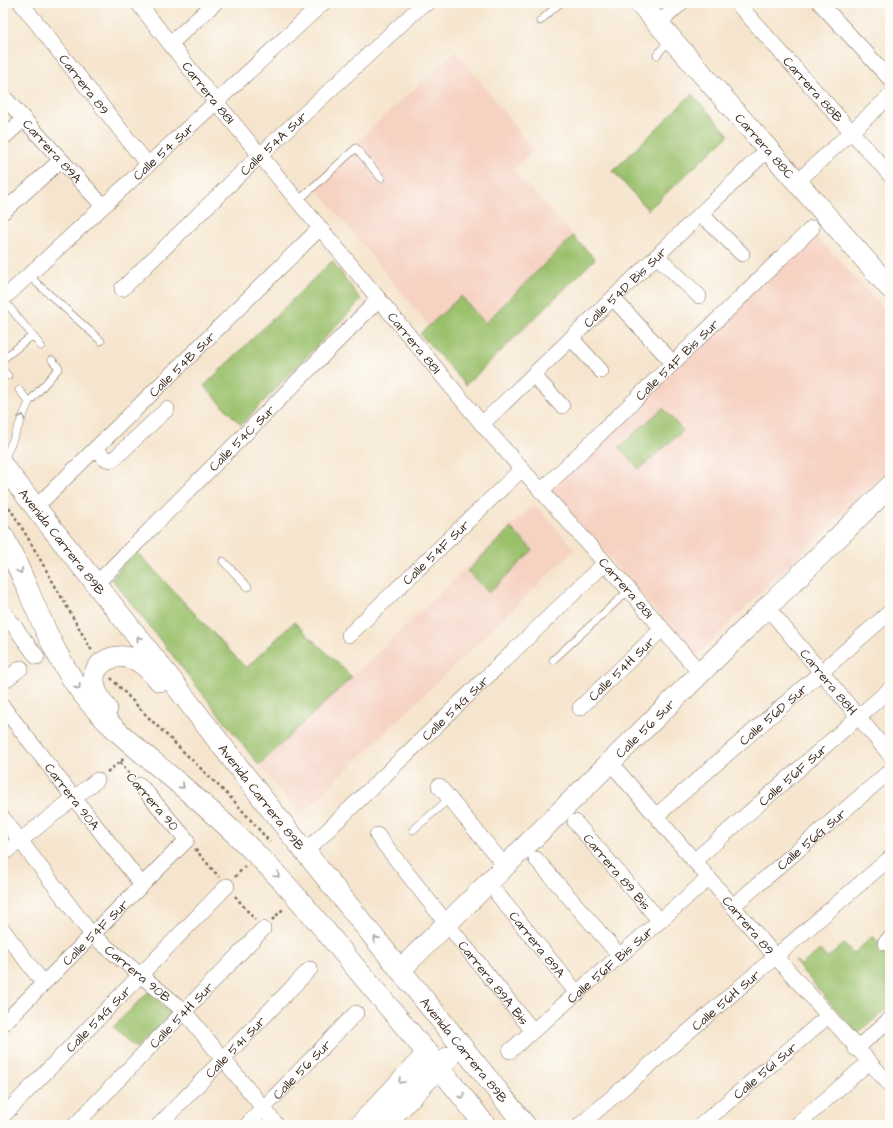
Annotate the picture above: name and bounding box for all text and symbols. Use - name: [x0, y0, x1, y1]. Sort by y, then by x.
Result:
- street label: Carrera 89: [54, 51, 113, 119]
- street label: Carrera 88B: [779, 53, 847, 126]
- street label: Carrera 88I: [177, 58, 238, 128]
- street label: Calle 54A Sur: [236, 108, 311, 180]
- street label: Carrera 88C: [731, 110, 798, 183]
- street label: Carrera 89A: [18, 116, 86, 188]
- street label: Calle 54 Sur: [129, 119, 198, 185]
- street label: Calle 54D Bis Sur: [580, 243, 671, 332]
- street label: Carrera 88I: [383, 308, 445, 378]
- street label: Calle 54F Bis Sur: [632, 315, 723, 405]
- street label: Calle 54B Sur: [145, 328, 220, 401]
- street label: Calle 54C Sur: [205, 401, 279, 475]
- one-way arrow: [18, 414, 26, 421]
- street label: Avenida Carrera 89B: [14, 485, 109, 599]
- street label: Calle 54F Sur: [399, 516, 474, 589]
- street label: Carrera 88I: [594, 554, 657, 622]
- one-way arrow: [15, 566, 23, 574]
- street label: Calle 54H Sur: [585, 633, 659, 705]
- one-way arrow: [137, 637, 144, 644]
- street label: Carrera 88H: [795, 645, 861, 719]
- street label: Calle 54G Sur: [418, 672, 493, 745]
- street label: Calle 56D Sur: [735, 680, 812, 750]
- one-way arrow: [73, 683, 81, 690]
- street label: Calle 56 Sur: [612, 696, 679, 762]
- street label: Avenida Carrera 89B: [214, 740, 308, 854]
- street label: Calle 56F Sur: [755, 740, 831, 810]
- street label: Carrera 90A: [40, 760, 104, 834]
- street label: Carrera 90: [122, 769, 183, 835]
- one-way arrow: [177, 781, 185, 789]
- street label: Calle 56G Sur: [773, 805, 850, 874]
- street label: Carrera 89 Bis: [579, 830, 655, 914]
- one-way arrow: [272, 870, 280, 877]
- street label: Carrera 89: [718, 892, 778, 959]
- street label: Calle 54F Sur: [59, 896, 133, 970]
- street label: Carrera 89A: [505, 908, 569, 982]
- street label: Calle 56F Bis Sur: [563, 923, 657, 1008]
- one-way arrow: [373, 937, 380, 944]
- street label: Carrera 89A Bis: [454, 937, 533, 1029]
- street label: Carrera 90B: [101, 941, 175, 1007]
- street label: Calle 56H Sur: [688, 966, 764, 1035]
- street label: Calle 54H Sur: [146, 978, 218, 1052]
- street label: Calle 54G Sur: [62, 982, 135, 1057]
- street label: Avenida Carrera 89B: [416, 994, 512, 1107]
- street label: Calle 54I Sur: [201, 1013, 270, 1082]
- street label: Calle 56 Sur: [269, 1036, 335, 1104]
- street label: Calle 56I Sur: [730, 1039, 801, 1104]
- one-way arrow: [398, 1076, 406, 1084]
- one-way arrow: [458, 1091, 465, 1098]

